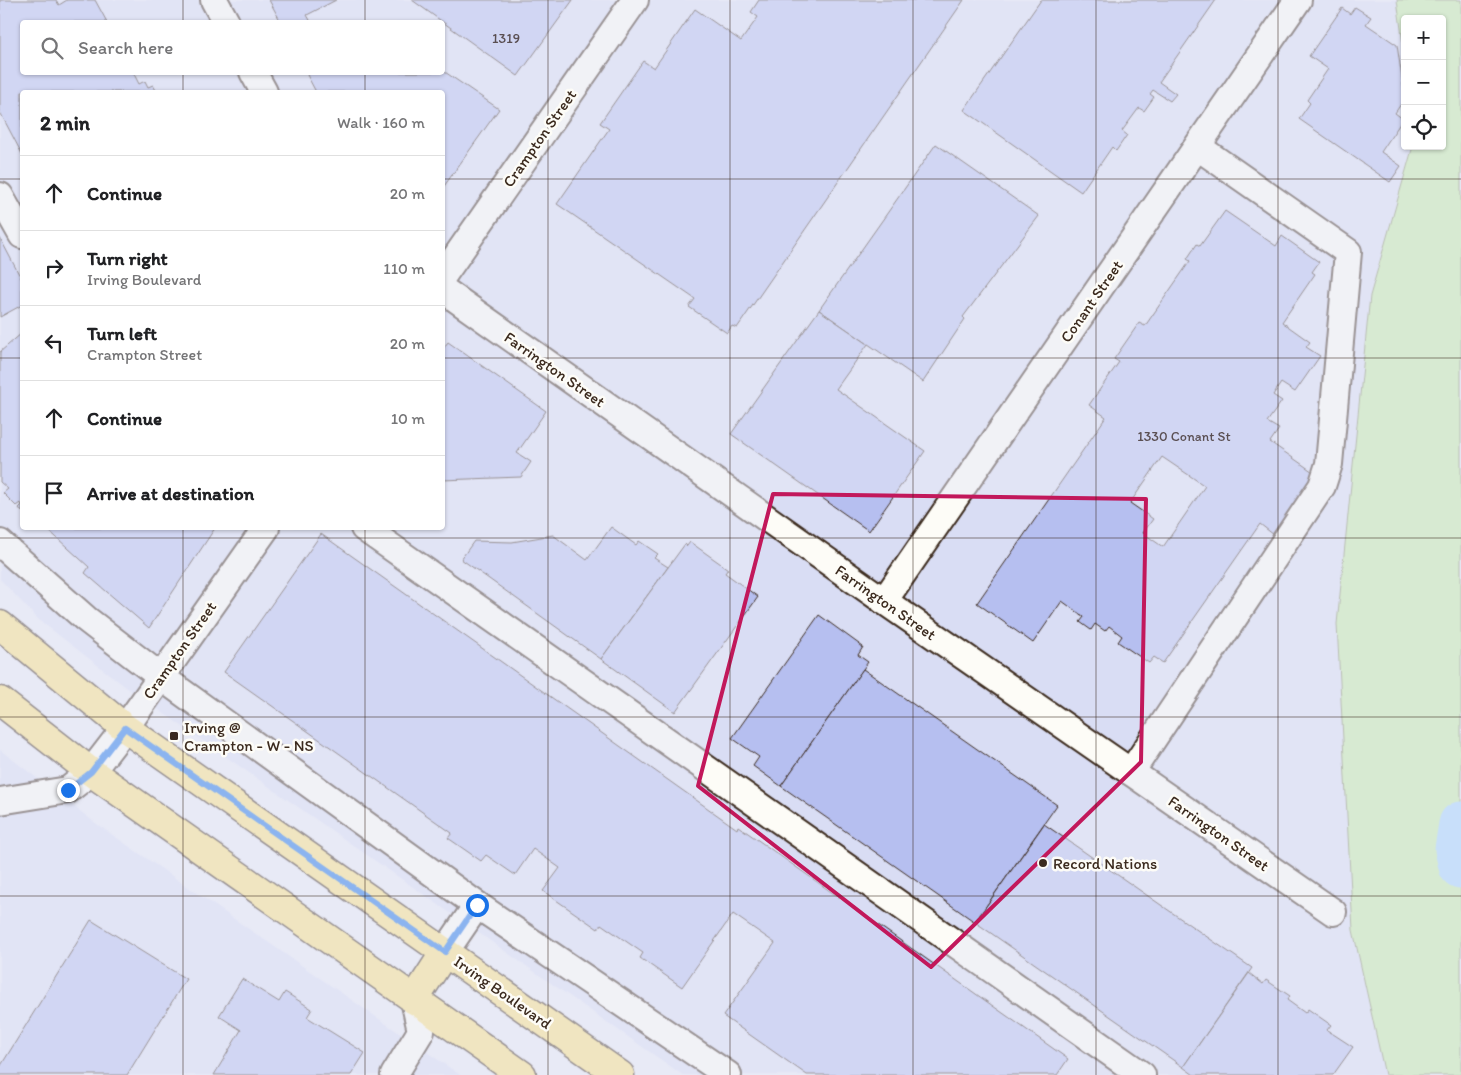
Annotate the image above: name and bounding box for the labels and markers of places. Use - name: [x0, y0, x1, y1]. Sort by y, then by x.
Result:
- place label: Irving @ Crampton - W - NS: [184, 718, 314, 755]
- marker: Irving @ Crampton - W - NS: [168, 730, 180, 742]
- place label: Record Nations: [1053, 854, 1157, 873]
- marker: Record Nations: [1037, 857, 1049, 869]

